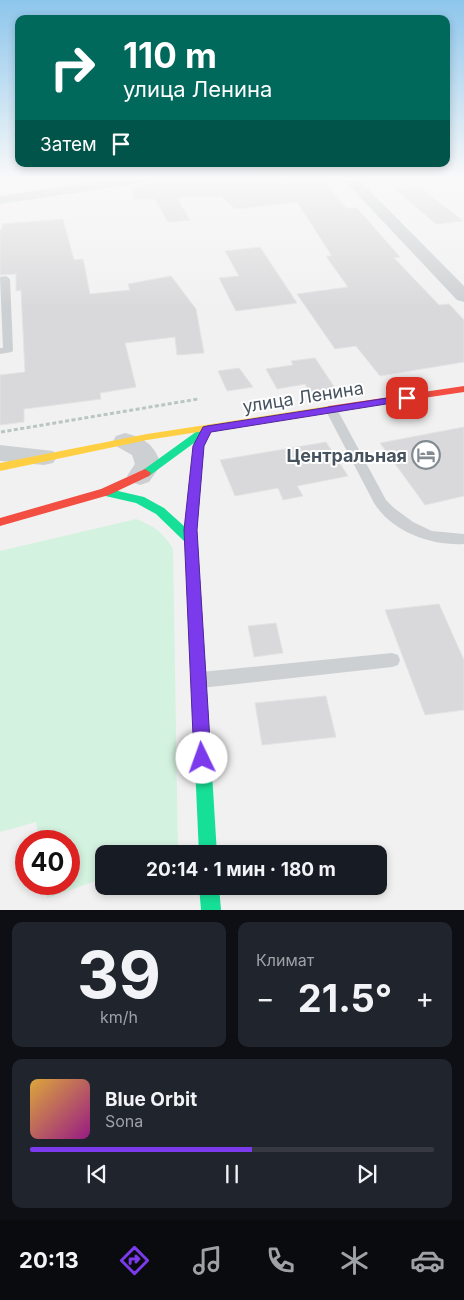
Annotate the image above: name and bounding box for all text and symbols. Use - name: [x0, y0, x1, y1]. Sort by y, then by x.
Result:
- text: 110 m: [123, 34, 217, 76]
- icon: right: [40, 35, 105, 100]
- text: улица Ленина: [123, 76, 272, 102]
- icon: arrive: [107, 130, 135, 158]
- text: Затем: [40, 133, 97, 156]
- street label: улица Ленина: [241, 377, 365, 417]
- pin: [386, 377, 428, 419]
- icon: arrive: [393, 384, 421, 412]
- hotel icon: Центральная: [411, 440, 441, 470]
- place label: Центральная: [286, 445, 407, 466]
- position arrow: [175, 731, 227, 783]
- speed limit sign: 40: [15, 830, 80, 895]
- text: 20:14 · 1 мин · 180 m: [146, 858, 336, 881]
- text: 39: [77, 935, 161, 1014]
- text: Климат: [256, 950, 314, 970]
- text: 21.5°: [298, 975, 392, 1021]
- text: −: [256, 981, 275, 1015]
- text: +: [415, 981, 434, 1015]
- text: km/h: [100, 1007, 138, 1027]
- text: Blue Orbit: [105, 1088, 197, 1111]
- text: Sona: [105, 1111, 143, 1131]
- icon: previous: [83, 1160, 111, 1188]
- icon: pause: [218, 1160, 246, 1188]
- icon: next: [353, 1160, 381, 1188]
- icon: directions: [117, 1243, 152, 1278]
- icon: music: [190, 1243, 225, 1278]
- icon: phone: [263, 1243, 298, 1278]
- icon: climate: [337, 1243, 372, 1278]
- icon: car: [410, 1243, 445, 1278]
- text: 20:13: [19, 1247, 79, 1273]

